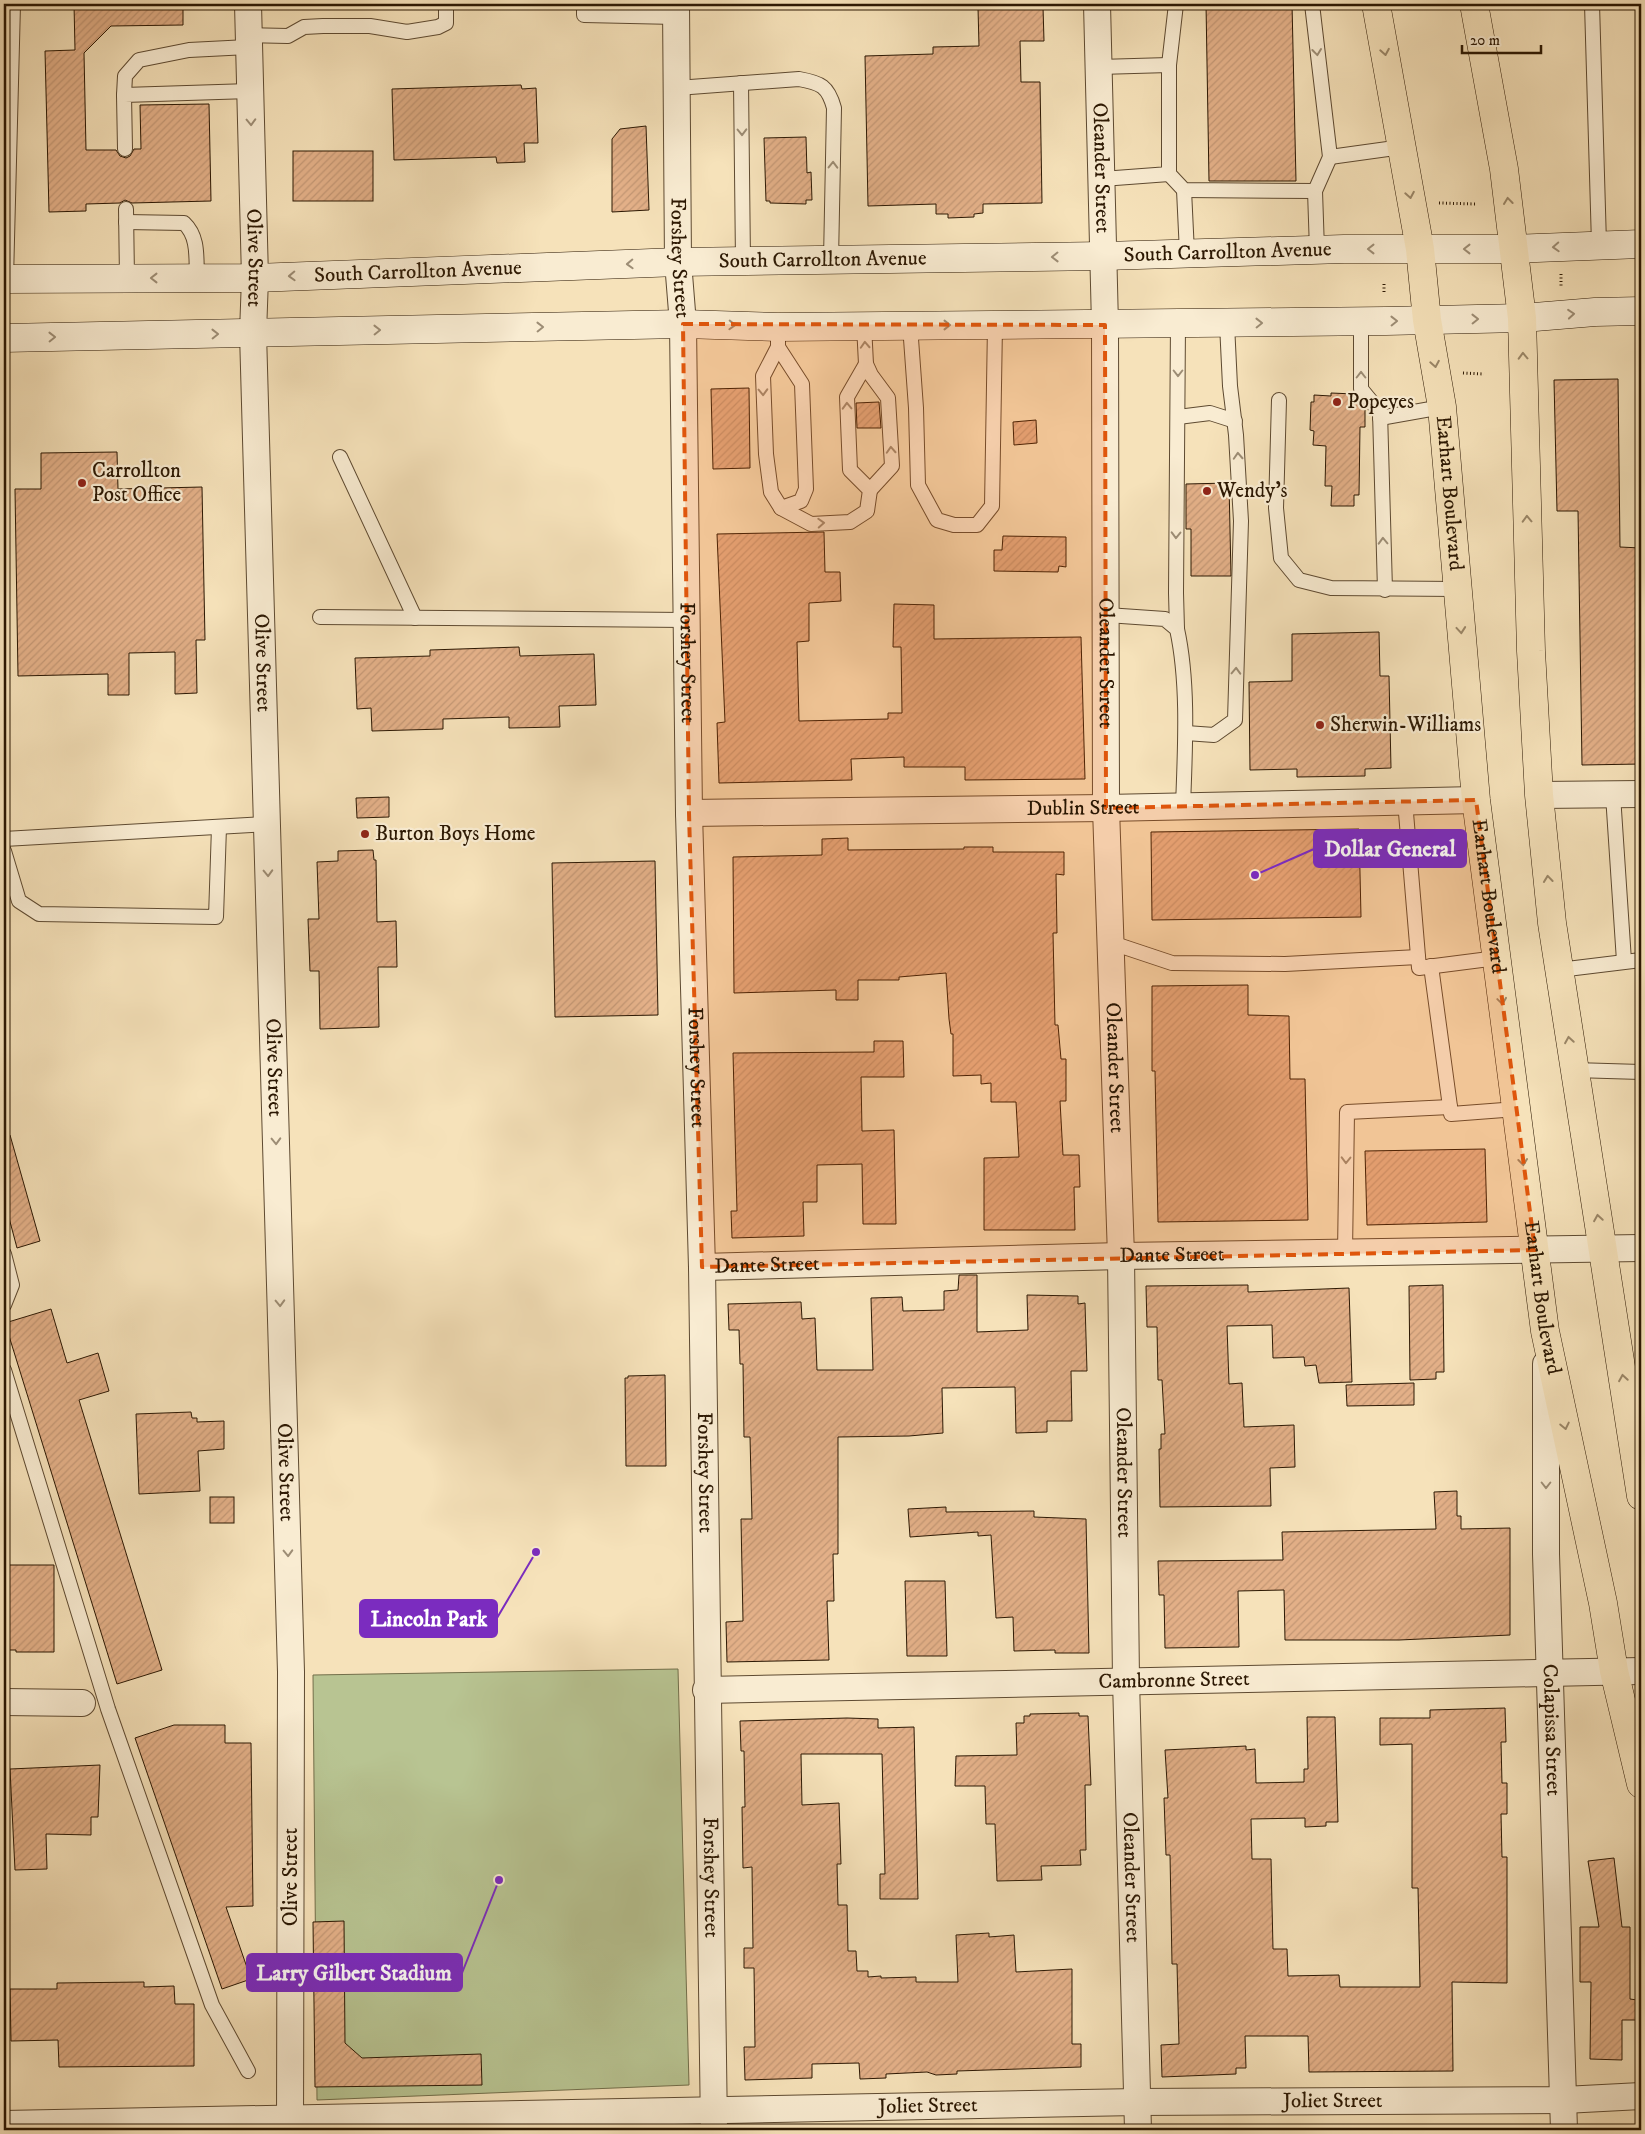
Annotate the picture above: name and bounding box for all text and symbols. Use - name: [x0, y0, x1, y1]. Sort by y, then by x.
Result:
- scale bar: [1462, 22, 1541, 54]
- text: 20 m: [1470, 31, 1500, 50]
- one-way arrow: [1379, 47, 1389, 56]
- one-way arrow: [1311, 48, 1322, 56]
- street label: Oleander Street: [1086, 102, 1116, 234]
- one-way arrow: [246, 119, 256, 127]
- one-way arrow: [737, 128, 747, 136]
- one-way arrow: [828, 161, 838, 168]
- one-way arrow: [1405, 191, 1415, 200]
- one-way arrow: [1503, 196, 1514, 204]
- street label: Forshey Street: [665, 197, 696, 320]
- street label: Olive Street: [240, 208, 268, 308]
- street label: South Carrollton Avenue: [1123, 236, 1332, 268]
- one-way arrow: [1552, 241, 1560, 252]
- one-way arrow: [1367, 244, 1374, 254]
- one-way arrow: [1462, 244, 1470, 254]
- street label: South Carrollton Avenue: [719, 245, 927, 274]
- one-way arrow: [1051, 252, 1059, 262]
- street label: South Carrollton Avenue: [314, 255, 523, 289]
- one-way arrow: [625, 259, 633, 269]
- one-way arrow: [288, 271, 296, 282]
- one-way arrow: [150, 273, 158, 283]
- one-way arrow: [1567, 309, 1575, 320]
- one-way arrow: [1471, 314, 1479, 325]
- one-way arrow: [1390, 316, 1398, 326]
- one-way arrow: [1256, 318, 1263, 328]
- one-way arrow: [728, 320, 736, 331]
- one-way arrow: [943, 320, 951, 330]
- one-way arrow: [536, 322, 544, 332]
- one-way arrow: [374, 325, 382, 336]
- one-way arrow: [212, 329, 219, 339]
- one-way arrow: [49, 332, 57, 343]
- one-way arrow: [859, 340, 870, 348]
- one-way arrow: [1518, 352, 1529, 360]
- one-way arrow: [1429, 360, 1439, 368]
- one-way arrow: [1173, 370, 1183, 377]
- one-way arrow: [1356, 371, 1366, 379]
- one-way arrow: [758, 388, 768, 396]
- place label: Popeyes: [1347, 389, 1414, 415]
- marker: Popeyes: [1331, 396, 1343, 408]
- one-way arrow: [842, 402, 853, 410]
- street label: Earhart Boulevard: [1430, 415, 1469, 572]
- one-way arrow: [885, 446, 896, 454]
- one-way arrow: [1232, 452, 1243, 460]
- place label: Carrollton Post Office: [92, 458, 182, 508]
- marker: Carrollton Post Office: [76, 477, 88, 489]
- place label: Wendy's: [1216, 478, 1288, 504]
- marker: Wendy's: [1201, 485, 1213, 497]
- one-way arrow: [1522, 515, 1532, 522]
- one-way arrow: [817, 518, 825, 529]
- one-way arrow: [1171, 532, 1181, 540]
- one-way arrow: [1378, 537, 1389, 545]
- street label: Oleander Street: [1093, 597, 1119, 729]
- street label: Forshey Street: [673, 602, 701, 724]
- street label: Olive Street: [248, 613, 277, 713]
- one-way arrow: [1455, 627, 1466, 635]
- one-way arrow: [1231, 667, 1242, 675]
- place label: Sherwin-Williams: [1330, 712, 1481, 738]
- marker: Sherwin-Williams: [1314, 719, 1326, 731]
- street label: Dublin Street: [1027, 794, 1140, 822]
- street label: Earhart Boulevard: [1466, 817, 1511, 975]
- place label: Burton Boys Home: [375, 821, 536, 847]
- marker: Burton Boys Home: [359, 828, 371, 840]
- callout: Dollar General: [1314, 830, 1466, 867]
- text: Dollar General: [1324, 836, 1456, 863]
- one-way arrow: [263, 869, 274, 877]
- one-way arrow: [1543, 875, 1554, 883]
- one-way arrow: [1496, 997, 1507, 1005]
- street label: Oleander Street: [1100, 1002, 1130, 1134]
- street label: Forshey Street: [682, 1007, 711, 1129]
- street label: Olive Street: [259, 1018, 288, 1117]
- one-way arrow: [1565, 1036, 1575, 1045]
- one-way arrow: [271, 1137, 281, 1145]
- one-way arrow: [1341, 1157, 1351, 1165]
- one-way arrow: [1518, 1157, 1528, 1166]
- one-way arrow: [1594, 1214, 1604, 1222]
- street label: Earhart Boulevard: [1518, 1219, 1567, 1378]
- street label: Dante Street: [1119, 1241, 1225, 1269]
- street label: Dante Street: [714, 1251, 820, 1280]
- one-way arrow: [275, 1299, 286, 1307]
- one-way arrow: [1619, 1374, 1629, 1383]
- street label: Oleander Street: [1110, 1407, 1137, 1538]
- street label: Forshey Street: [691, 1412, 719, 1534]
- one-way arrow: [1560, 1421, 1570, 1430]
- street label: Olive Street: [271, 1423, 300, 1522]
- one-way arrow: [1541, 1482, 1551, 1489]
- one-way arrow: [283, 1550, 293, 1557]
- callout: Lincoln Park: [360, 1600, 497, 1637]
- text: Lincoln Park: [371, 1606, 489, 1633]
- street label: Colapissa Street: [1536, 1663, 1567, 1797]
- street label: Cambronne Street: [1098, 1666, 1250, 1695]
- street label: Oleander Street: [1117, 1812, 1146, 1944]
- street label: Forshey Street: [697, 1817, 724, 1938]
- street label: Olive Street: [278, 1827, 304, 1926]
- callout: Larry Gilbert Stadium: [247, 1954, 462, 1991]
- text: Larry Gilbert Stadium: [256, 1960, 452, 1987]
- street label: Joliet Street: [1281, 2088, 1383, 2114]
- street label: Joliet Street: [876, 2092, 978, 2120]

